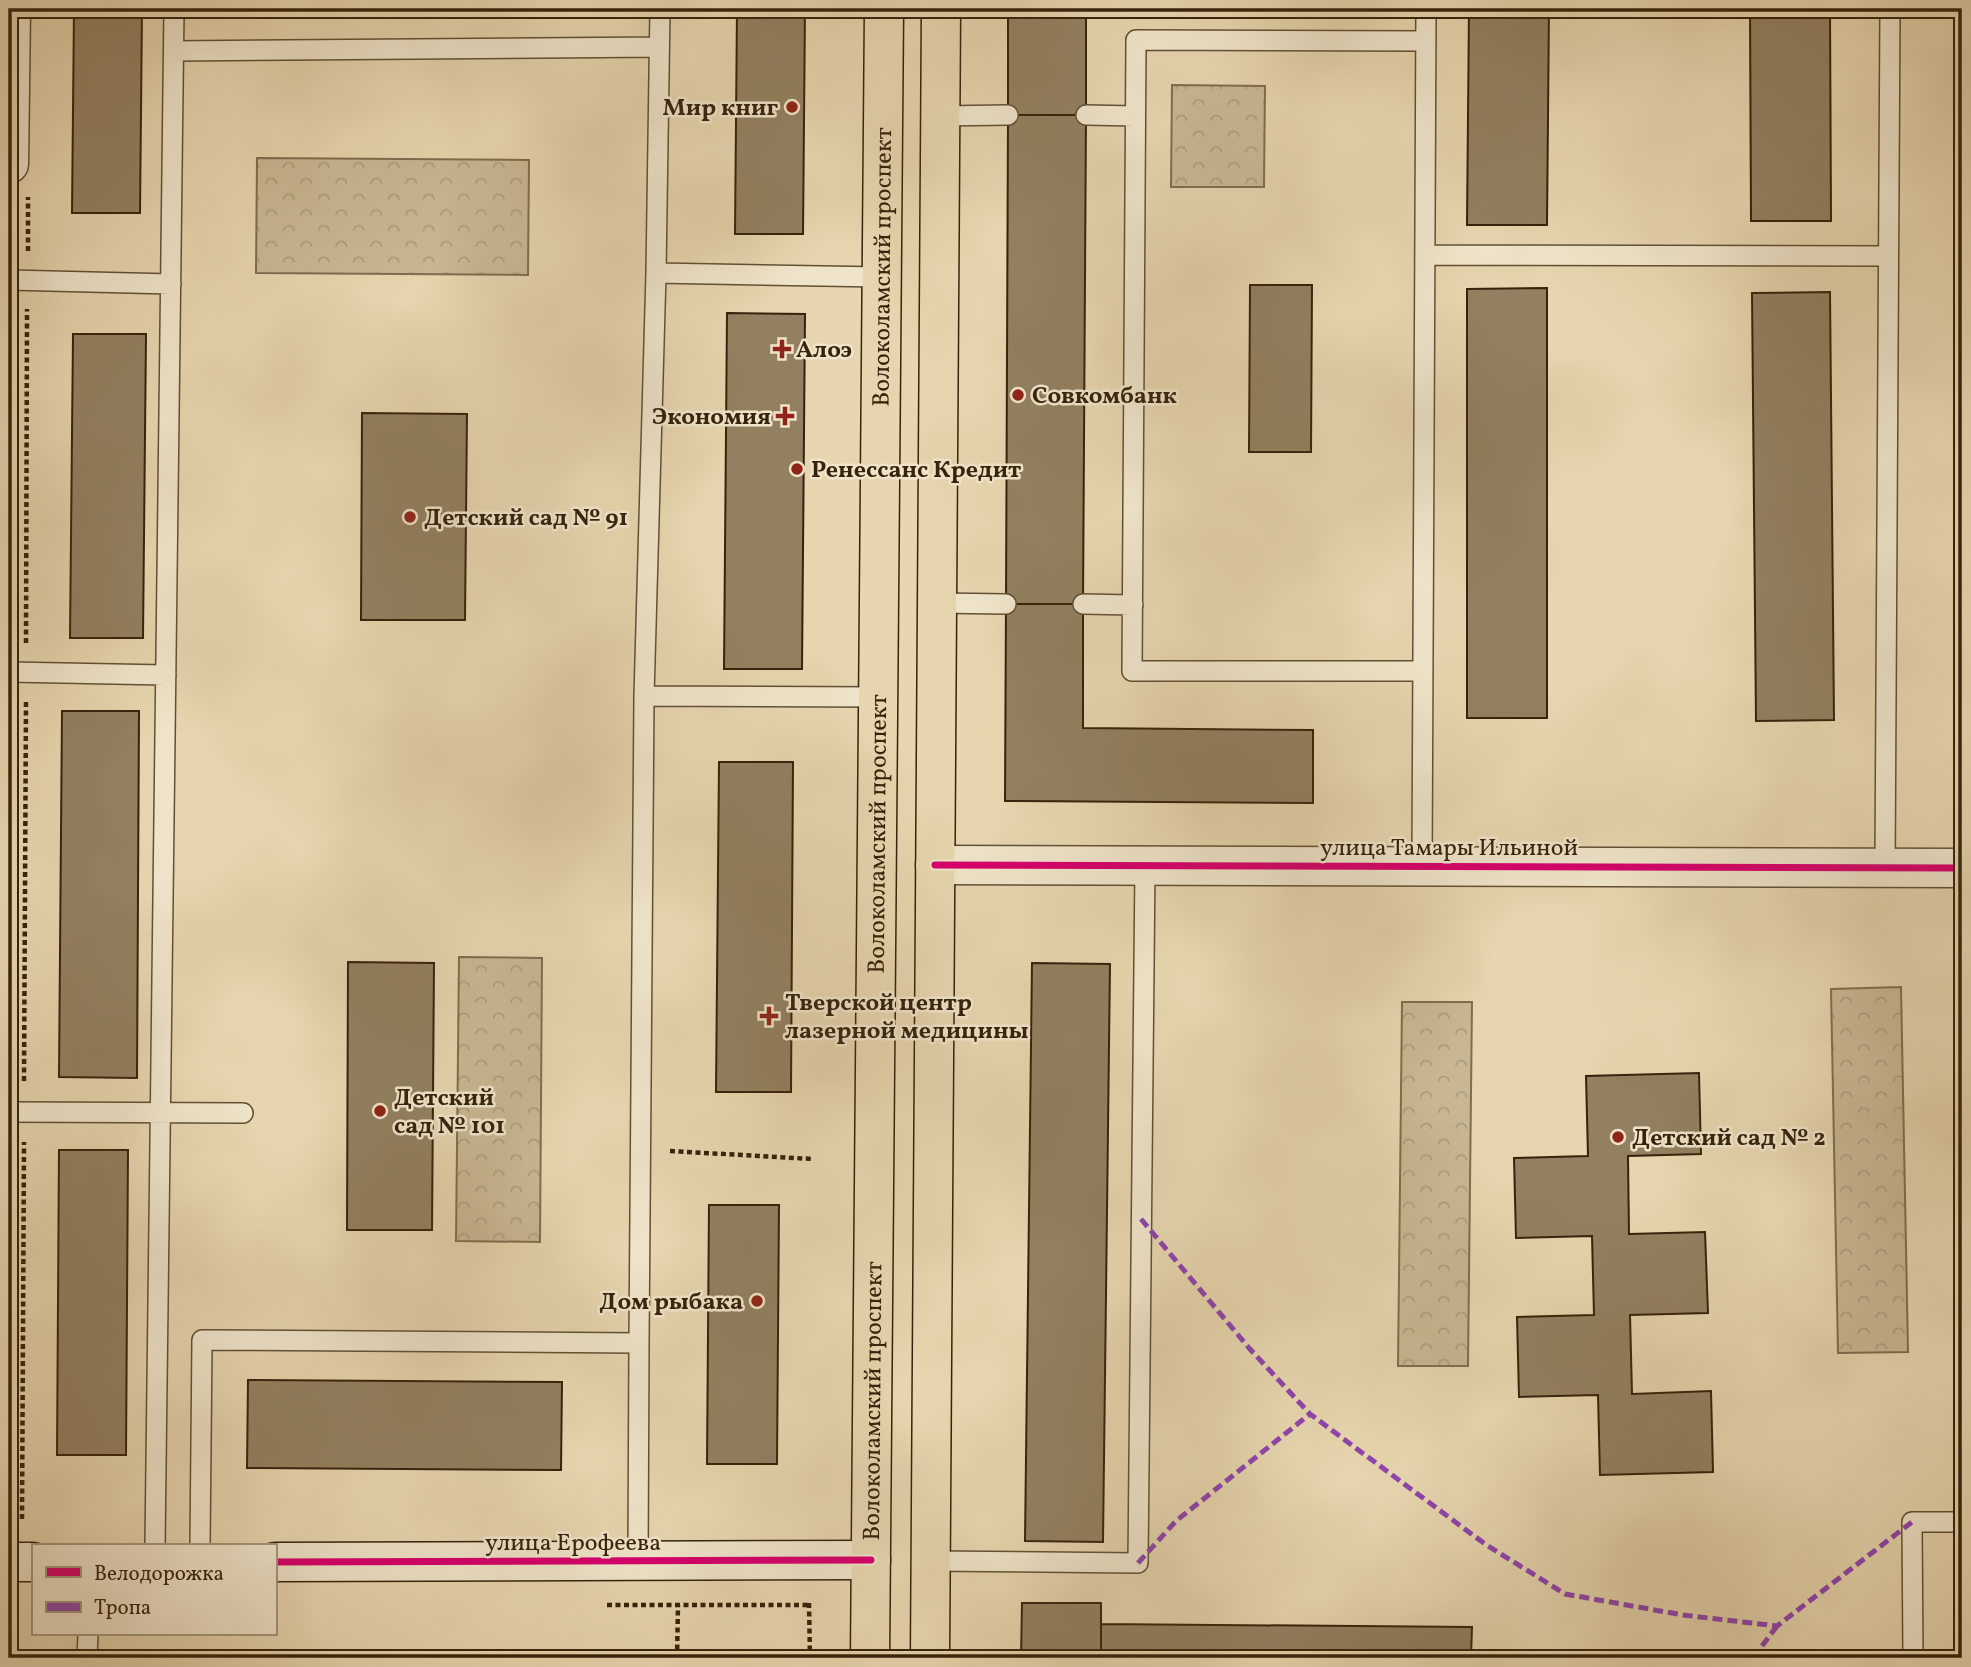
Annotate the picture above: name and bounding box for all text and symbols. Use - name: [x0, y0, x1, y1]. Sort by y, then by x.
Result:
- place label: Мир книг: [662, 92, 778, 126]
- marker: Мир книг: [784, 99, 800, 115]
- street label: Волоколамский проспект: [866, 127, 902, 407]
- place label: Алоэ: [796, 334, 852, 368]
- marker: Алоэ: [774, 341, 790, 357]
- place label: Совкомбанк: [1032, 380, 1177, 414]
- marker: Совкомбанк: [1010, 387, 1026, 403]
- place label: Экономия: [652, 401, 771, 435]
- marker: Экономия: [777, 408, 793, 424]
- place label: Ренессанс Кредит: [811, 454, 1021, 488]
- marker: Ренессанс Кредит: [789, 461, 805, 477]
- place label: Детский сад № 91: [424, 502, 628, 536]
- marker: Детский сад № 91: [402, 509, 418, 525]
- street label: Волоколамский проспект: [861, 694, 897, 974]
- street label: улица Тамары Ильиной: [1320, 832, 1578, 866]
- place label: Тверской центр лазерной медицины: [785, 987, 1029, 1049]
- marker: Тверской центр лазерной медицины: [759, 1006, 779, 1026]
- place label: Детский сад № 101: [394, 1082, 505, 1144]
- marker: Детский сад № 101: [372, 1103, 388, 1119]
- place label: Детский сад № 2: [1632, 1122, 1826, 1156]
- marker: Детский сад № 2: [1610, 1129, 1626, 1145]
- street label: Волоколамский проспект: [856, 1261, 892, 1541]
- place label: Дом рыбака: [599, 1286, 743, 1320]
- marker: Дом рыбака: [749, 1293, 765, 1309]
- street label: улица Ерофеева: [485, 1527, 661, 1561]
- legend: [32, 1544, 276, 1636]
- text: Велодорожка: [94, 1560, 224, 1589]
- text: Тропа: [94, 1594, 151, 1623]

